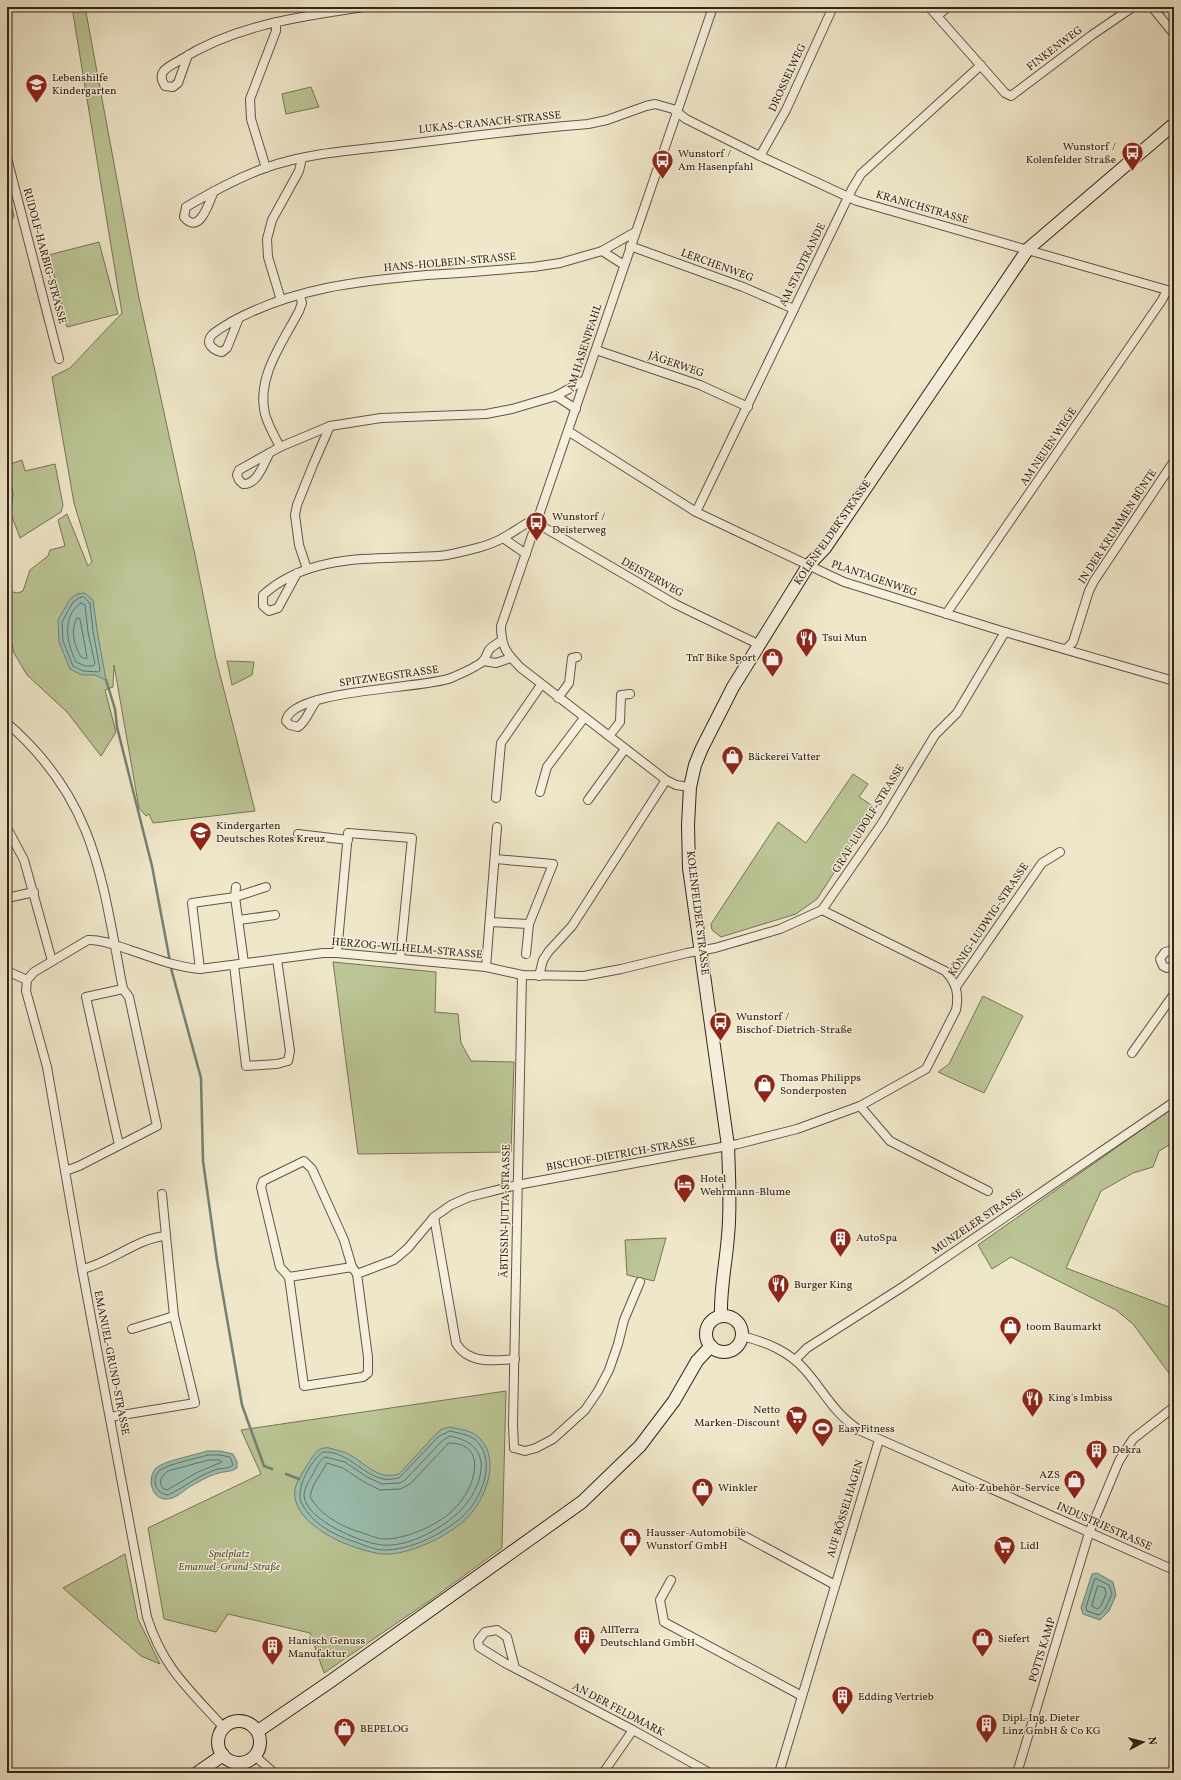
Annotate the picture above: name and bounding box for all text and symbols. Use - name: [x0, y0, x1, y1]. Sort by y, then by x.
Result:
- street label: FINKENWEG: [1024, 23, 1086, 75]
- street label: DROSSELWEG: [766, 42, 810, 114]
- school or university icon: Lebenshilfe Kindergarten: [24, 71, 50, 104]
- place label: Lebenshilfe Kindergarten: [52, 71, 117, 99]
- street label: LUKAS-CRANACH-STRASSE: [418, 108, 562, 138]
- place label: Wunstorf / Kolenfelder Straße: [1026, 140, 1116, 168]
- bus stop icon: Wunstorf / Kolenfelder Straße: [1119, 140, 1145, 173]
- bus stop icon: Wunstorf / Am Hasenpfahl: [649, 147, 675, 180]
- place label: Wunstorf / Am Hasenpfahl: [678, 147, 753, 175]
- street label: RUDOLF-HARBIG-STRASSE: [19, 186, 69, 326]
- street label: KRANICHSTRASSE: [874, 188, 971, 229]
- street label: AM STADTRANDE: [776, 220, 830, 309]
- street label: LERCHENWEG: [679, 246, 755, 286]
- street label: HANS-HOLBEIN-STRASSE: [383, 250, 517, 276]
- street label: AM HASENPFAHL: [564, 302, 606, 394]
- street label: JÄGERWEG: [646, 348, 706, 382]
- street label: AM NEUEN WEGE: [1017, 405, 1081, 489]
- street label: IN DER KRUMMEN BÜNTE: [1075, 467, 1161, 587]
- street label: KOLENFELDER STRASSE: [791, 477, 875, 589]
- bus stop icon: Wunstorf / Deisterweg: [523, 510, 549, 543]
- place label: Wunstorf / Deisterweg: [552, 510, 606, 538]
- street label: DEISTERWEG: [618, 555, 686, 601]
- street label: PLANTAGENWEG: [829, 557, 919, 601]
- restaurant icon: Tsui Mun: [793, 625, 819, 658]
- place label: Tsui Mun: [822, 631, 868, 646]
- shop icon: TnT Bike Sport: [759, 645, 785, 678]
- place label: TnT Bike Sport: [686, 651, 756, 666]
- street label: SPITZWEGSTRASSE: [338, 663, 440, 691]
- shop icon: Bäckerei Vatter: [719, 744, 745, 777]
- place label: Bäckerei Vatter: [748, 750, 821, 765]
- street label: GRAF-LUDOLF-STRASSE: [829, 761, 909, 876]
- school or university icon: Kindergarten Deutsches Rotes Kreuz: [188, 819, 214, 852]
- place label: Kindergarten Deutsches Rotes Kreuz: [216, 819, 326, 847]
- street label: KOLENFELDER STRASSE: [682, 850, 712, 976]
- street label: KÖNIG-LUDWIG-STRASSE: [945, 860, 1033, 980]
- street label: HERZOG-WILHELM-STRASSE: [331, 935, 484, 963]
- bus stop icon: Wunstorf / Bischof-Dietrich-Straße: [708, 1010, 734, 1043]
- place label: Wunstorf / Bischof-Dietrich-Straße: [736, 1010, 852, 1038]
- shop icon: Thomas Philipps Sonderposten: [751, 1071, 777, 1104]
- place label: Thomas Philipps Sonderposten: [780, 1071, 861, 1099]
- street label: BISCHOF-DIETRICH-STRASSE: [545, 1134, 697, 1176]
- street label: ÄBTISSIN-JUTTA-STRASSE: [497, 1144, 515, 1278]
- hotel icon: Hotel Wehrmann-Blume: [671, 1172, 697, 1205]
- place label: Hotel Wehrmann-Blume: [700, 1172, 790, 1200]
- street label: MUNZELER STRASSE: [929, 1185, 1027, 1258]
- building icon: AutoSpa: [828, 1225, 854, 1258]
- place label: AutoSpa: [856, 1231, 898, 1246]
- restaurant icon: Burger King: [765, 1272, 791, 1305]
- place label: Burger King: [794, 1278, 853, 1293]
- street label: EMANUEL-GRUND-STRASSE: [90, 1289, 132, 1437]
- shop icon: toom Baumarkt: [998, 1314, 1024, 1347]
- place label: toom Baumarkt: [1026, 1320, 1102, 1335]
- restaurant icon: King's Imbiss: [1019, 1385, 1045, 1418]
- place label: King's Imbiss: [1048, 1391, 1113, 1406]
- place label: Netto Marken-Discount: [694, 1403, 780, 1431]
- supermarket icon: Netto Marken-Discount: [783, 1403, 809, 1436]
- sports icon: EasyFitness: [810, 1416, 836, 1449]
- place label: EasyFitness: [838, 1422, 895, 1437]
- building icon: Dekra: [1083, 1437, 1109, 1470]
- place label: Dekra: [1112, 1443, 1142, 1458]
- street label: AUF BÖSSELHAGEN: [824, 1458, 868, 1560]
- place label: AZS Auto-Zubehör-Service: [951, 1468, 1060, 1496]
- shop icon: AZS Auto-Zubehör-Service: [1062, 1468, 1088, 1501]
- shop icon: Winkler: [689, 1475, 715, 1508]
- place label: Winkler: [718, 1481, 758, 1496]
- street label: INDUSTRIESTRASSE: [1054, 1499, 1155, 1555]
- shop icon: Hausser-Automobile Wunstorf GmbH: [618, 1526, 644, 1559]
- place label: Hausser-Automobile Wunstorf GmbH: [646, 1526, 746, 1554]
- supermarket icon: Lidl: [991, 1533, 1017, 1566]
- place label: Lidl: [1020, 1539, 1039, 1554]
- park label: Spielplatz Emanuel-Grund-Straße: [178, 1547, 280, 1575]
- street label: POTTS KAMP: [1026, 1616, 1060, 1684]
- building icon: AllTerra Deutschland GmbH: [572, 1623, 598, 1656]
- place label: AllTerra Deutschland GmbH: [600, 1623, 695, 1651]
- shop icon: Siefert: [970, 1626, 996, 1659]
- place label: Siefert: [998, 1632, 1030, 1647]
- building icon: Hanisch Genuss Manufaktur: [260, 1634, 286, 1667]
- place label: Hanisch Genuss Manufaktur: [288, 1634, 365, 1662]
- street label: AN DER FELDMARK: [569, 1679, 667, 1741]
- building icon: Edding Vertrieb: [829, 1684, 855, 1717]
- place label: Edding Vertrieb: [858, 1690, 934, 1705]
- building icon: Dipl.-Ing. Dieter Linz GmbH & Co KG: [974, 1711, 1000, 1744]
- place label: Dipl.-Ing. Dieter Linz GmbH & Co KG: [1002, 1711, 1101, 1739]
- shop icon: BEPELOG: [332, 1716, 358, 1749]
- place label: BEPELOG: [360, 1722, 409, 1737]
- north arrow: [1123, 1722, 1163, 1762]
- text: N: [1144, 1736, 1159, 1746]

